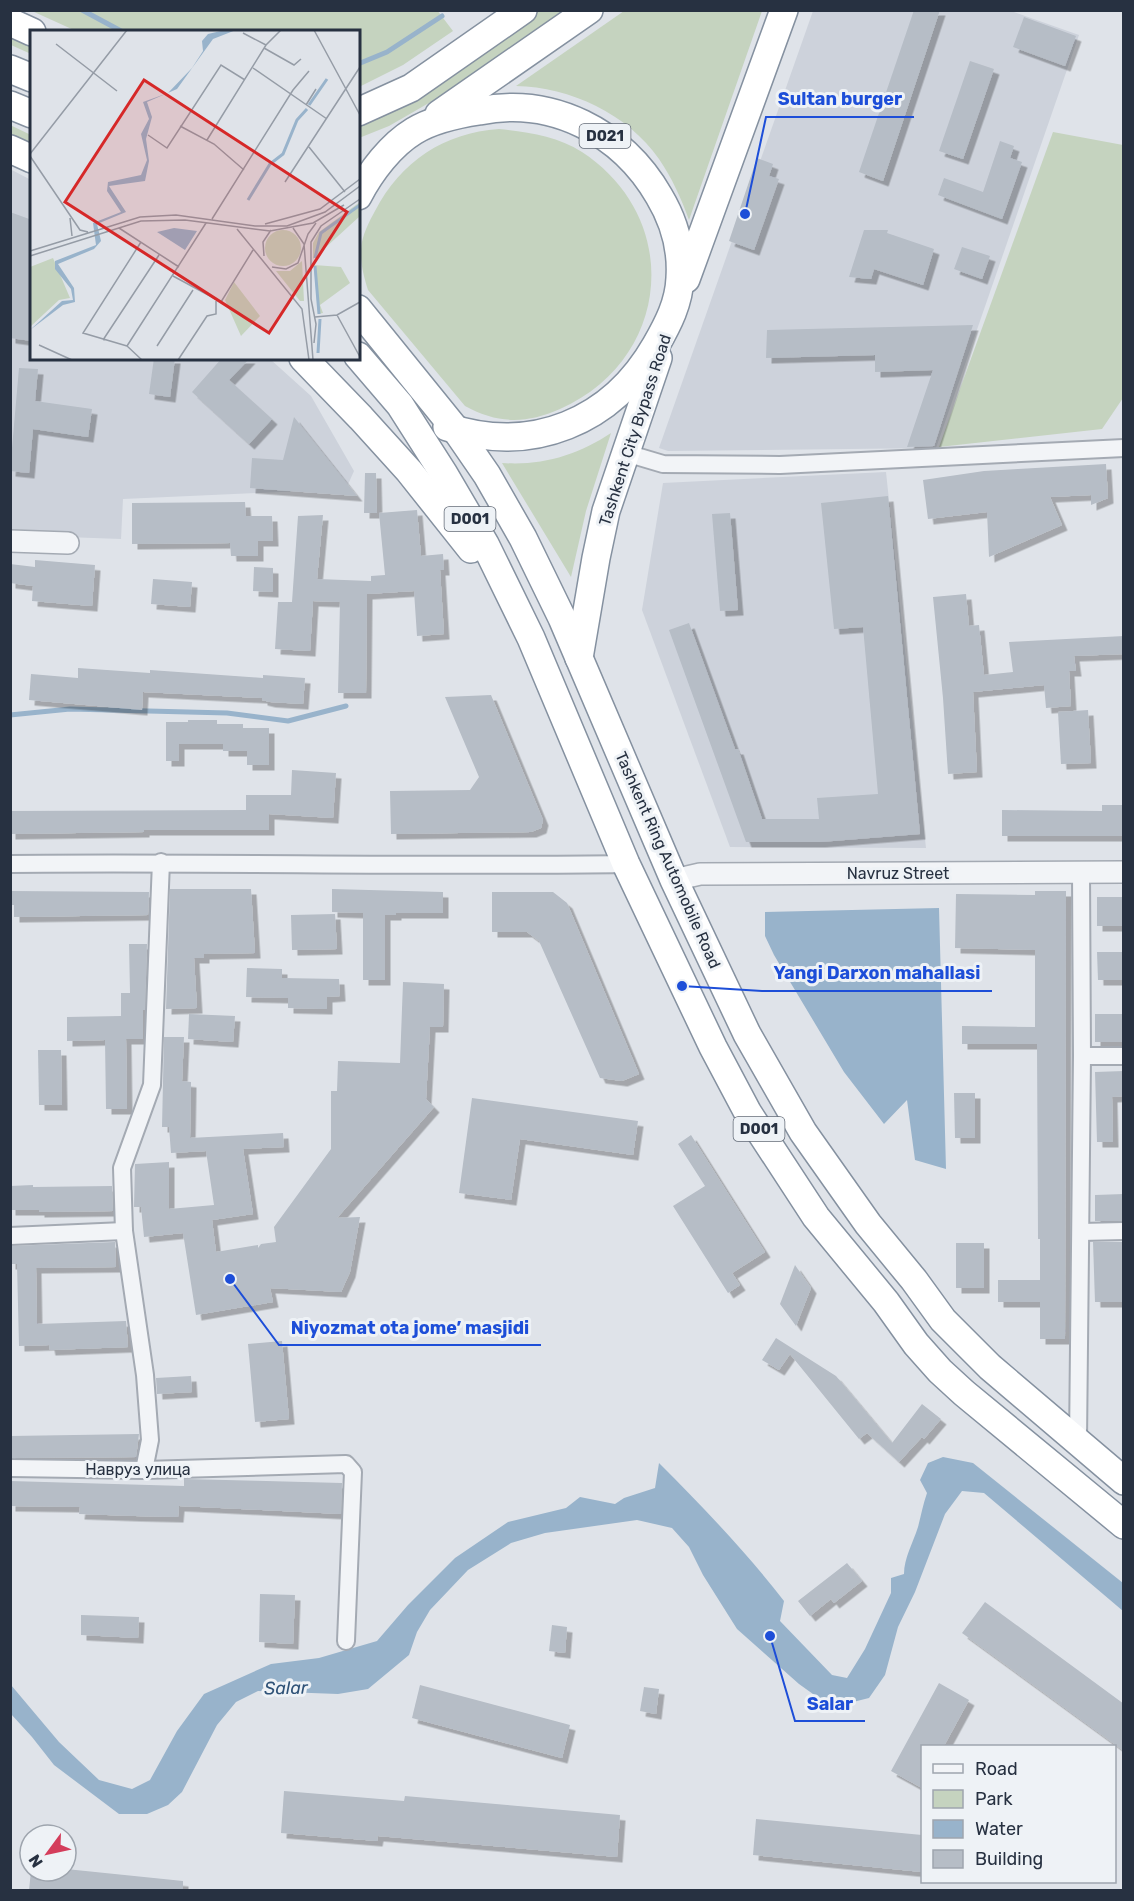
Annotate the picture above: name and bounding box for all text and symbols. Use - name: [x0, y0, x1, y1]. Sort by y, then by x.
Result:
- inset map: [30, 30, 360, 360]
- callout: Sultan burger: [766, 81, 914, 117]
- text: Sultan burger: [778, 88, 902, 110]
- road number: D021: [580, 124, 630, 148]
- street label: Tashkent City Bypass Road: [595, 332, 675, 528]
- road number: D001: [444, 507, 496, 531]
- street label: Tashkent Ring Automobile Road: [611, 749, 725, 971]
- street label: Navruz Street: [847, 864, 949, 883]
- callout: Yangi Darxon mahallasi: [762, 955, 992, 991]
- text: Yangi Darxon mahallasi: [774, 962, 980, 984]
- road number: D001: [734, 1117, 784, 1141]
- callout: Niyozmat ota jome’ masjidi: [279, 1309, 541, 1345]
- text: Niyozmat ota jome’ masjidi: [291, 1317, 529, 1339]
- street label: Навруз улица: [85, 1460, 191, 1479]
- water label: Salar: [264, 1677, 309, 1699]
- callout: Salar: [795, 1685, 865, 1721]
- text: Salar: [807, 1693, 853, 1715]
- legend: [921, 1745, 1116, 1883]
- text: Road: [975, 1758, 1018, 1780]
- text: Park: [975, 1788, 1013, 1810]
- text: Water: [975, 1818, 1023, 1840]
- north arrow: [18, 1823, 78, 1883]
- text: Building: [975, 1848, 1043, 1870]
- text: N: [25, 1851, 47, 1871]

